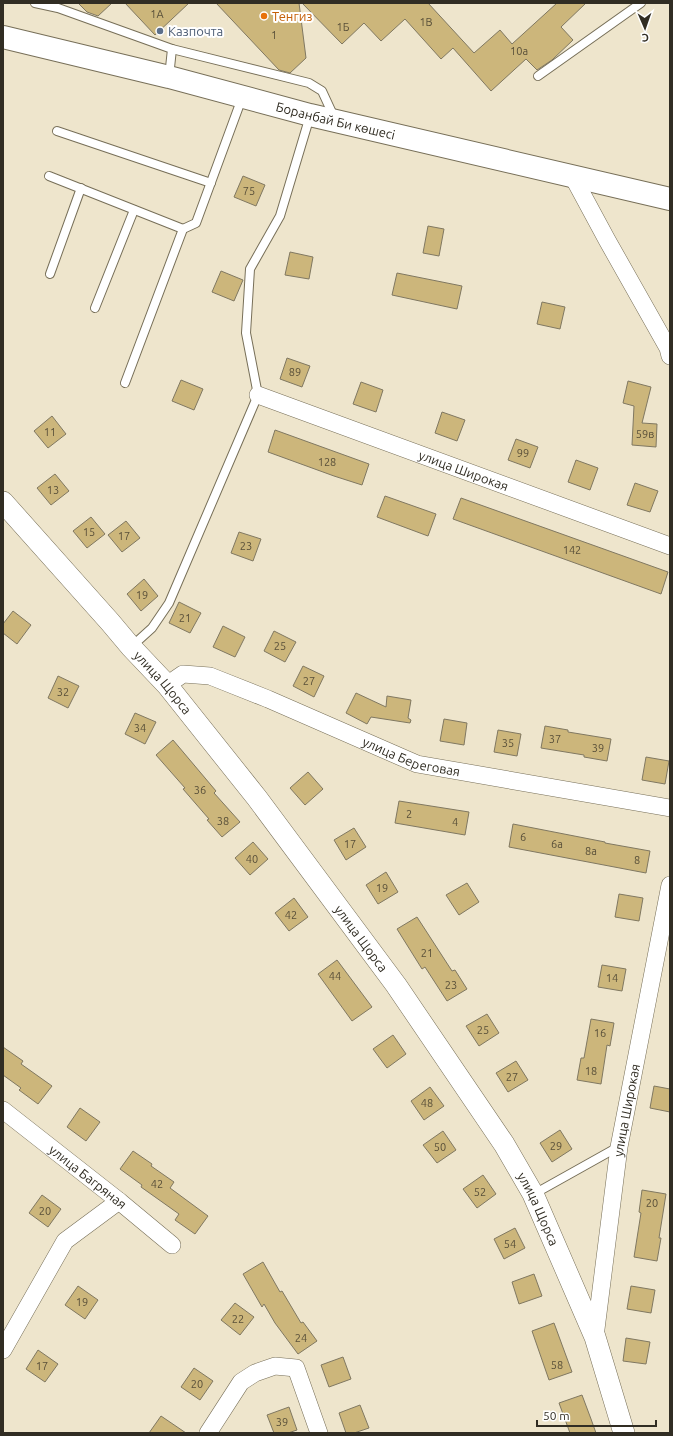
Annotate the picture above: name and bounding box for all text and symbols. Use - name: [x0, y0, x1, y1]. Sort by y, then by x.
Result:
- house number: 1А: [150, 8, 165, 20]
- north arrow: [625, 8, 665, 48]
- place label: Тенгиз: [272, 9, 313, 23]
- marker: Тенгиз: [259, 11, 269, 21]
- house number: 1В: [419, 16, 433, 28]
- house number: 1Б: [337, 21, 350, 33]
- place label: Казпочта: [168, 24, 223, 38]
- marker: Казпочта: [155, 26, 165, 36]
- house number: 1: [271, 29, 277, 41]
- text: С: [642, 32, 649, 44]
- house number: 10а: [510, 45, 528, 57]
- street label: Боранбай Би көшесі: [274, 99, 397, 142]
- house number: 75: [243, 185, 255, 197]
- house number: 89: [289, 366, 301, 378]
- house number: 11: [44, 426, 56, 438]
- house number: 59в: [636, 428, 654, 440]
- house number: 99: [517, 447, 529, 459]
- street label: улица Широкая: [417, 448, 510, 493]
- house number: 128: [318, 456, 336, 468]
- house number: 13: [47, 484, 59, 496]
- house number: 15: [83, 526, 95, 538]
- house number: 17: [118, 530, 130, 542]
- house number: 23: [240, 540, 252, 552]
- house number: 142: [563, 544, 581, 556]
- house number: 19: [136, 589, 148, 601]
- house number: 21: [179, 612, 191, 624]
- house number: 25: [274, 640, 286, 652]
- street label: улица Щорса: [131, 648, 194, 717]
- house number: 27: [303, 675, 315, 687]
- house number: 32: [57, 686, 69, 698]
- house number: 34: [134, 722, 146, 734]
- house number: 37: [549, 733, 561, 745]
- street label: улица Береговая: [360, 734, 461, 778]
- house number: 35: [502, 737, 514, 749]
- house number: 39: [592, 742, 604, 754]
- house number: 36: [194, 784, 206, 796]
- house number: 2: [406, 808, 412, 820]
- house number: 38: [217, 815, 229, 827]
- house number: 4: [452, 816, 458, 828]
- house number: 6: [520, 831, 526, 843]
- house number: 17: [344, 838, 356, 850]
- house number: 6а: [551, 838, 563, 850]
- house number: 8а: [585, 845, 597, 857]
- house number: 40: [246, 853, 258, 865]
- house number: 8: [634, 854, 640, 866]
- house number: 19: [376, 882, 388, 894]
- street label: улица Щорса: [332, 902, 391, 974]
- house number: 42: [285, 909, 297, 921]
- house number: 21: [421, 947, 433, 959]
- house number: 44: [329, 970, 341, 982]
- house number: 14: [606, 972, 618, 984]
- house number: 23: [445, 979, 457, 991]
- house number: 25: [477, 1024, 489, 1036]
- house number: 16: [594, 1027, 606, 1039]
- street label: улица Широкая: [611, 1062, 642, 1158]
- house number: 18: [585, 1065, 597, 1077]
- house number: 27: [506, 1071, 518, 1083]
- house number: 48: [421, 1097, 433, 1109]
- house number: 29: [550, 1140, 562, 1152]
- house number: 50: [434, 1141, 446, 1153]
- street label: улица Багряная: [47, 1142, 129, 1211]
- street label: улица Щорса: [515, 1170, 561, 1248]
- house number: 42: [151, 1178, 163, 1190]
- house number: 52: [474, 1186, 486, 1198]
- house number: 20: [646, 1197, 658, 1209]
- house number: 20: [39, 1205, 51, 1217]
- house number: 54: [504, 1238, 516, 1250]
- house number: 19: [76, 1296, 88, 1308]
- house number: 22: [232, 1313, 244, 1325]
- house number: 24: [295, 1332, 307, 1344]
- house number: 58: [551, 1359, 563, 1371]
- house number: 17: [36, 1360, 48, 1372]
- house number: 20: [191, 1378, 203, 1390]
- scale bar: [537, 1402, 656, 1428]
- text: 50 m: [543, 1409, 570, 1422]
- house number: 39: [276, 1416, 288, 1428]

